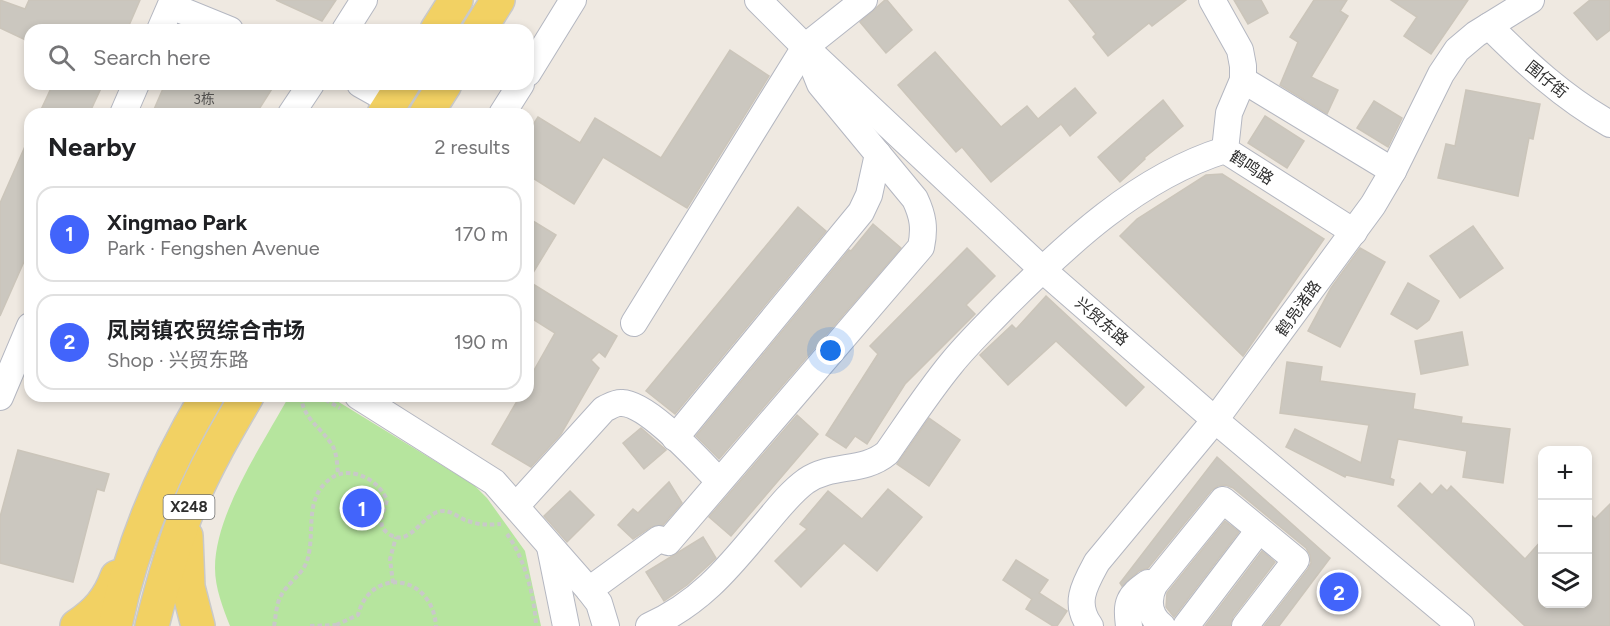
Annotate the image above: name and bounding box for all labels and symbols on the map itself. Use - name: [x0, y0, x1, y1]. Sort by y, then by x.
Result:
- street label: 围仔街: [1522, 57, 1571, 102]
- house number: 3栋: [193, 91, 215, 108]
- street label: 鹤鸣路: [1226, 146, 1277, 188]
- street label: 鹤凫渚路: [1272, 277, 1325, 340]
- street label: 兴贸东路: [1071, 293, 1132, 350]
- your location: [816, 336, 845, 365]
- pin: 1: [342, 486, 382, 530]
- road number: X248: [164, 495, 214, 519]
- pin: 2: [1320, 570, 1358, 614]

